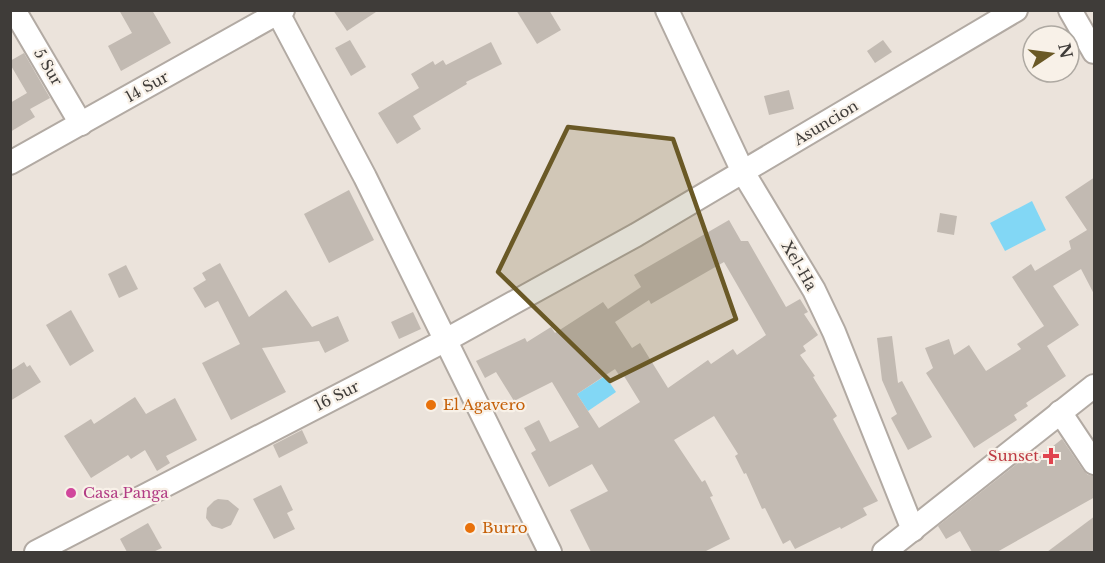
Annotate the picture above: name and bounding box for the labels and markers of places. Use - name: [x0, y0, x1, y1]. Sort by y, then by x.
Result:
- place label: El Agavero: [443, 395, 525, 414]
- marker: El Agavero: [424, 398, 438, 412]
- place label: Sunset: [988, 446, 1039, 465]
- marker: Sunset: [1044, 449, 1058, 463]
- place label: Casa Panga: [83, 483, 169, 502]
- marker: Casa Panga: [64, 486, 78, 500]
- place label: Burro: [482, 518, 528, 537]
- marker: Burro: [463, 521, 477, 535]

